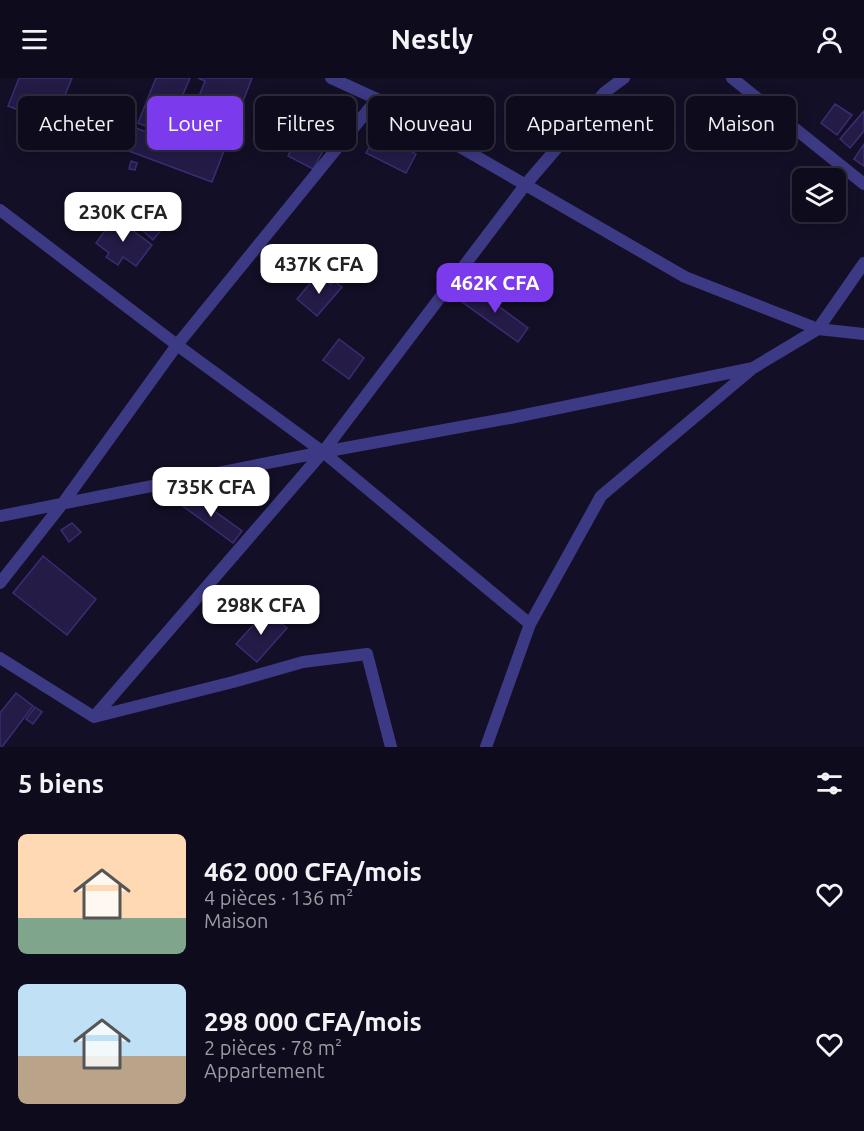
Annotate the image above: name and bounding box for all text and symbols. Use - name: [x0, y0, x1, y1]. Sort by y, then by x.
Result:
- icon: menu: [18, 23, 51, 56]
- icon: person: [813, 23, 846, 56]
- text: Nestly: [391, 24, 473, 54]
- chip: Acheter: [18, 96, 135, 150]
- chip: Louer: [147, 96, 243, 150]
- chip: Filtres: [255, 96, 356, 150]
- chip: Nouveau: [368, 96, 494, 150]
- chip: Appartement: [506, 96, 674, 150]
- chip: Maison: [686, 96, 796, 150]
- map controls: [792, 168, 846, 222]
- button: layers: [792, 168, 846, 222]
- pin: 230K CFA: [61, 192, 185, 243]
- text: 230K CFA: [78, 200, 168, 223]
- pin: 437K CFA: [257, 244, 381, 295]
- text: 437K CFA: [274, 252, 364, 275]
- pin: 462K CFA: [433, 263, 557, 314]
- text: 462K CFA: [450, 271, 540, 294]
- pin: 735K CFA: [149, 467, 273, 518]
- text: 735K CFA: [166, 475, 256, 498]
- pin: 298K CFA: [199, 585, 323, 636]
- text: 298K CFA: [216, 593, 306, 616]
- icon: filters: [813, 767, 846, 800]
- text: 5 biens: [18, 769, 104, 798]
- text: 462 000 CFA/mois: [204, 857, 422, 886]
- icon: home: [66, 858, 138, 930]
- icon: heart: [813, 878, 846, 911]
- text: 4 pièces · 136 m²: [204, 886, 353, 909]
- text: Maison: [204, 909, 268, 932]
- text: 298 000 CFA/mois: [204, 1007, 422, 1036]
- icon: home: [66, 1008, 138, 1080]
- icon: heart: [813, 1028, 846, 1061]
- text: 2 pièces · 78 m²: [204, 1036, 342, 1059]
- text: Appartement: [204, 1059, 325, 1082]

